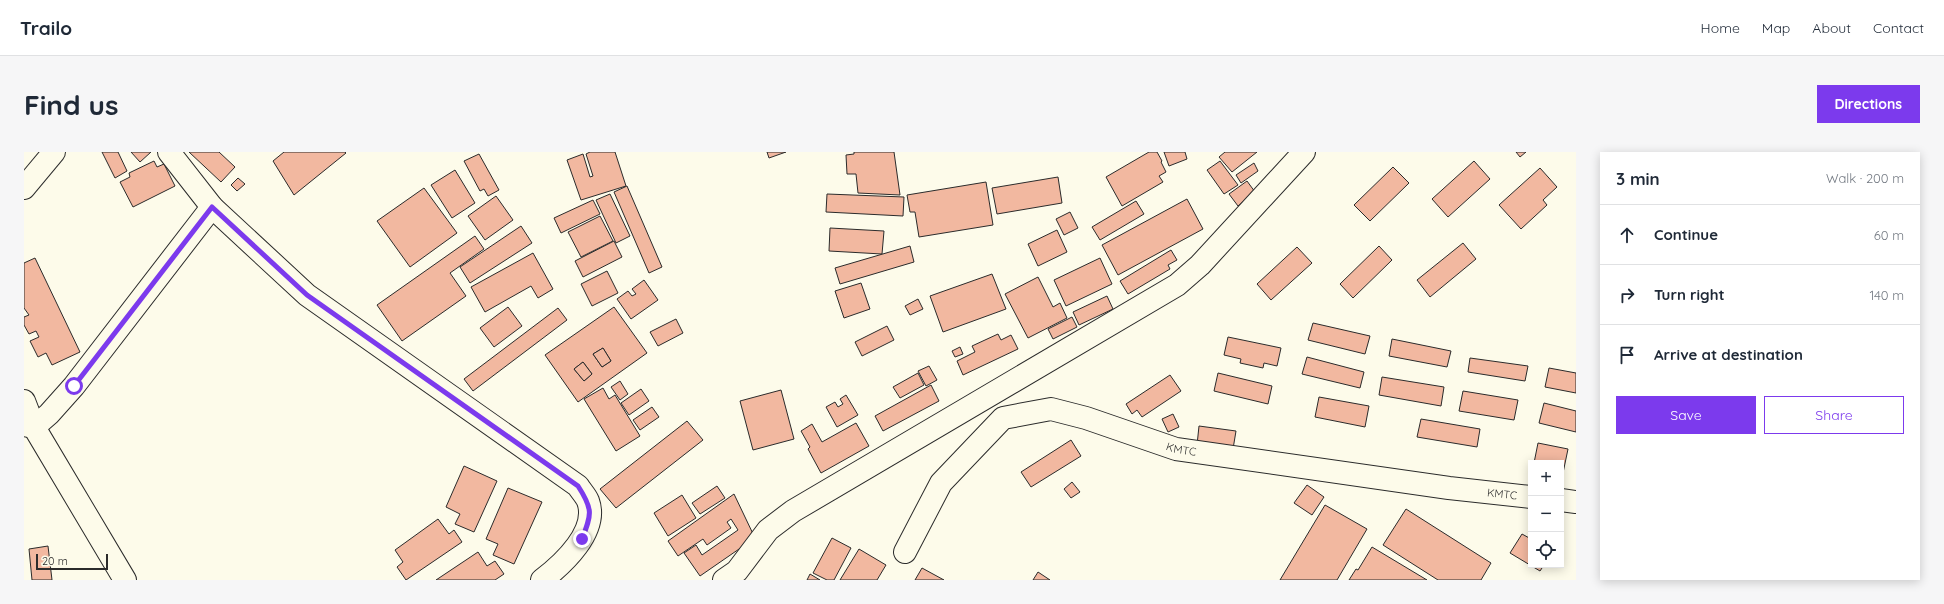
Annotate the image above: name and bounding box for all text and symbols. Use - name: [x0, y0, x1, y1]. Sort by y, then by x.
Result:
- text: Trailo: [20, 16, 72, 40]
- text: Home: [1701, 19, 1740, 37]
- text: Map: [1762, 19, 1790, 37]
- text: About: [1812, 19, 1851, 37]
- text: Contact: [1873, 19, 1924, 37]
- button: Directions: [1817, 85, 1920, 123]
- text: Find us: [24, 87, 118, 122]
- text: 3 min: [1616, 168, 1660, 189]
- text: Walk · 200 m: [1826, 170, 1904, 186]
- icon: ahead: [1616, 224, 1638, 246]
- text: Continue: [1654, 225, 1718, 244]
- text: 60 m: [1874, 227, 1904, 243]
- icon: right: [1616, 284, 1638, 306]
- text: Turn right: [1654, 285, 1725, 304]
- text: 140 m: [1869, 287, 1904, 303]
- icon: arrive: [1616, 344, 1638, 366]
- text: Arrive at destination: [1654, 345, 1803, 364]
- route start: [65, 377, 83, 395]
- button: Save: [1616, 396, 1756, 434]
- button: Share: [1764, 396, 1904, 434]
- street label: KMTC: [1164, 439, 1197, 459]
- map controls: [1528, 460, 1564, 568]
- button: +: [1528, 460, 1564, 496]
- street label: KMTC: [1486, 485, 1518, 502]
- button: −: [1528, 496, 1564, 532]
- route end: [573, 530, 591, 548]
- button: locate: [1528, 532, 1564, 568]
- scale bar: [36, 552, 108, 571]
- text: 20 m: [42, 554, 68, 568]

